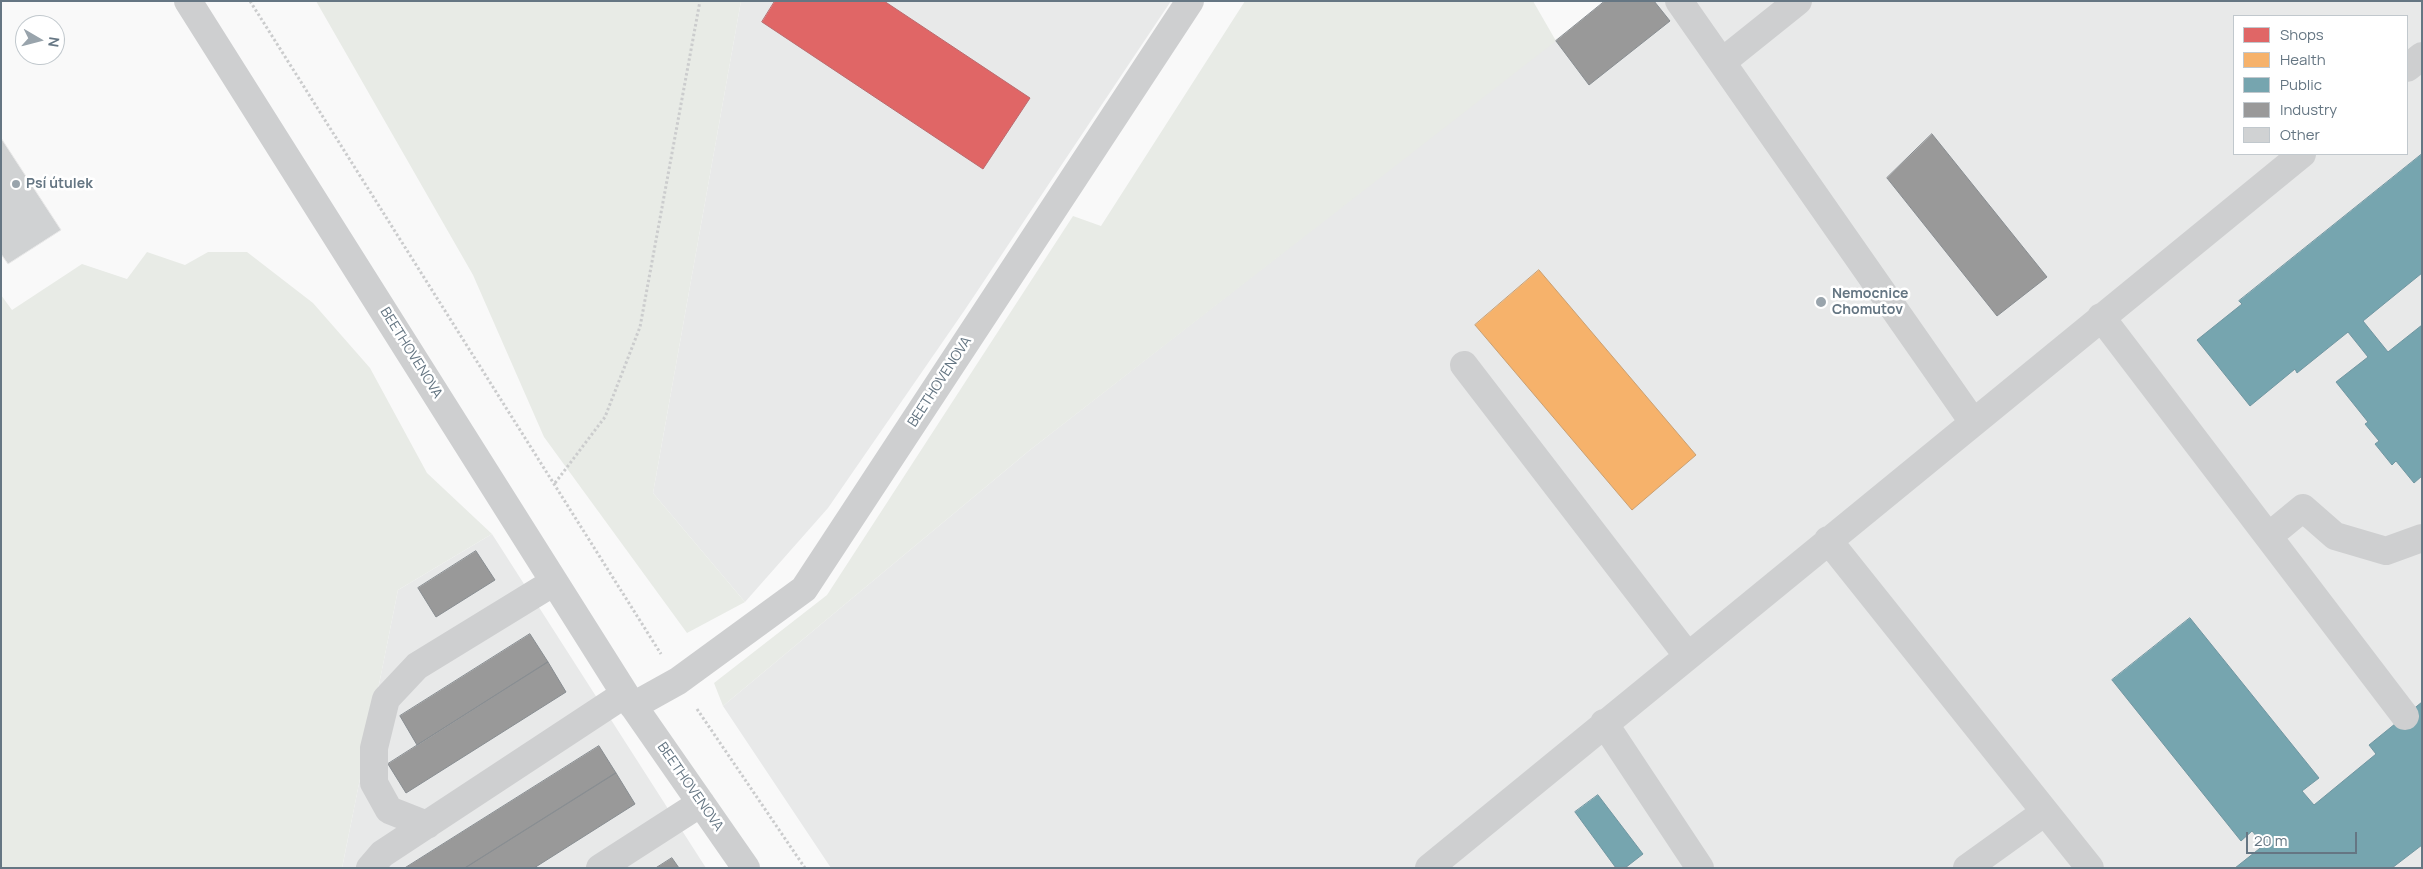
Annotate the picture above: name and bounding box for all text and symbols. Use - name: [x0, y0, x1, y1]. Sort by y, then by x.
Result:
- north arrow: [15, 15, 65, 65]
- legend: [2233, 15, 2408, 155]
- text: Shops: [2280, 24, 2324, 45]
- text: N: [44, 36, 64, 48]
- text: Health: [2280, 49, 2326, 70]
- text: Public: [2280, 74, 2322, 95]
- text: Industry: [2280, 99, 2337, 120]
- text: Other: [2280, 124, 2320, 145]
- place label: Psí útulek: [26, 176, 93, 192]
- marker: Psí útulek: [10, 178, 22, 190]
- place label: Nemocnice Chomutov: [1832, 286, 1908, 318]
- marker: Nemocnice Chomutov: [1814, 295, 1828, 309]
- street label: BEETHOVENOVA: [376, 304, 446, 402]
- street label: BEETHOVENOVA: [905, 334, 975, 430]
- street label: BEETHOVENOVA: [653, 739, 727, 835]
- scale bar: [2248, 822, 2359, 854]
- text: 20 m: [2254, 830, 2287, 851]

